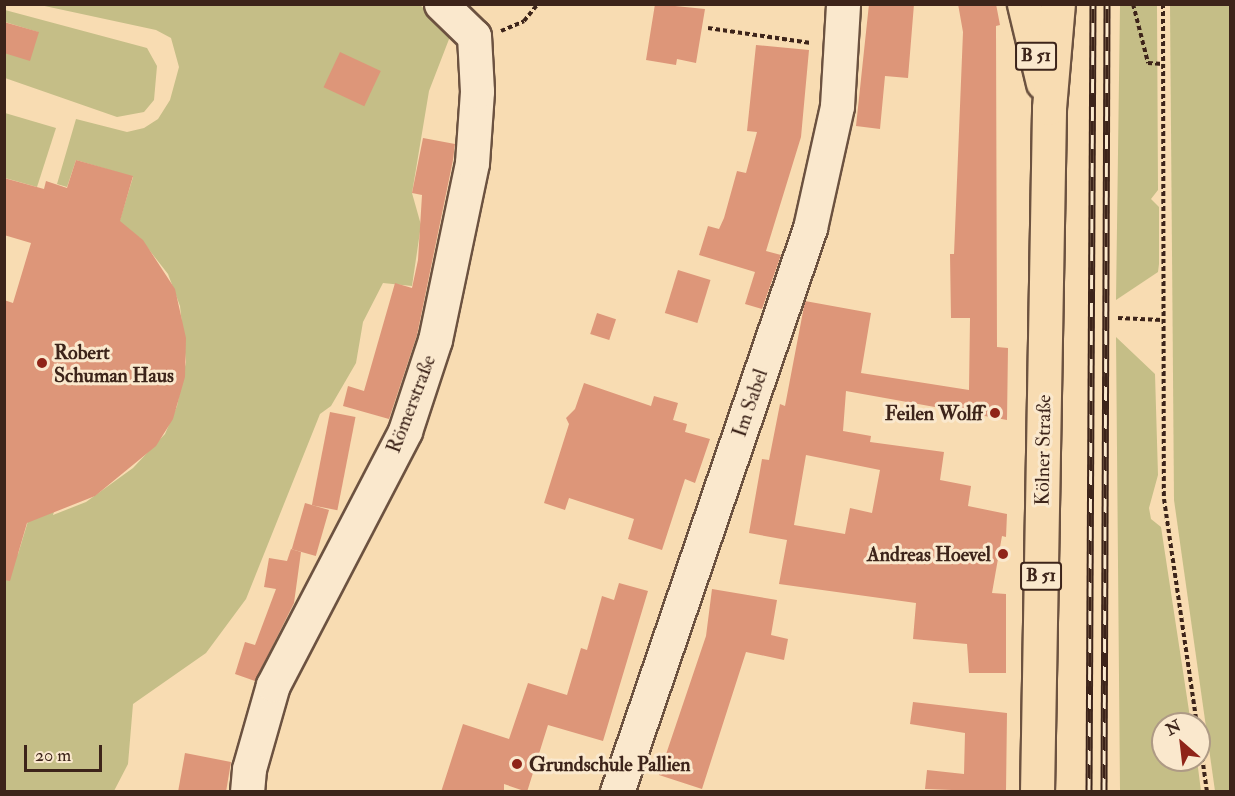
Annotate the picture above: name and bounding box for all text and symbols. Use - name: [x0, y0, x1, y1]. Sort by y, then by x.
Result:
- road number: B 51: [1015, 41, 1057, 71]
- place label: Robert Schuman Haus: [54, 340, 174, 387]
- street label: Römerstraße: [381, 352, 441, 456]
- marker: Robert Schuman Haus: [35, 356, 49, 370]
- street label: Im Sabel: [727, 366, 773, 440]
- street label: Kölner Straße: [1030, 394, 1056, 506]
- place label: Feilen Wolff: [885, 401, 983, 425]
- marker: Feilen Wolff: [988, 406, 1002, 420]
- place label: Andreas Hoevel: [867, 542, 991, 566]
- marker: Andreas Hoevel: [996, 547, 1010, 561]
- road number: B 51: [1020, 561, 1062, 591]
- north arrow: [1151, 712, 1211, 772]
- text: N: [1162, 716, 1185, 740]
- scale bar: [27, 733, 105, 771]
- text: 20 m: [35, 744, 71, 767]
- place label: Grundschule Pallien: [529, 752, 691, 776]
- marker: Grundschule Pallien: [510, 757, 524, 771]

